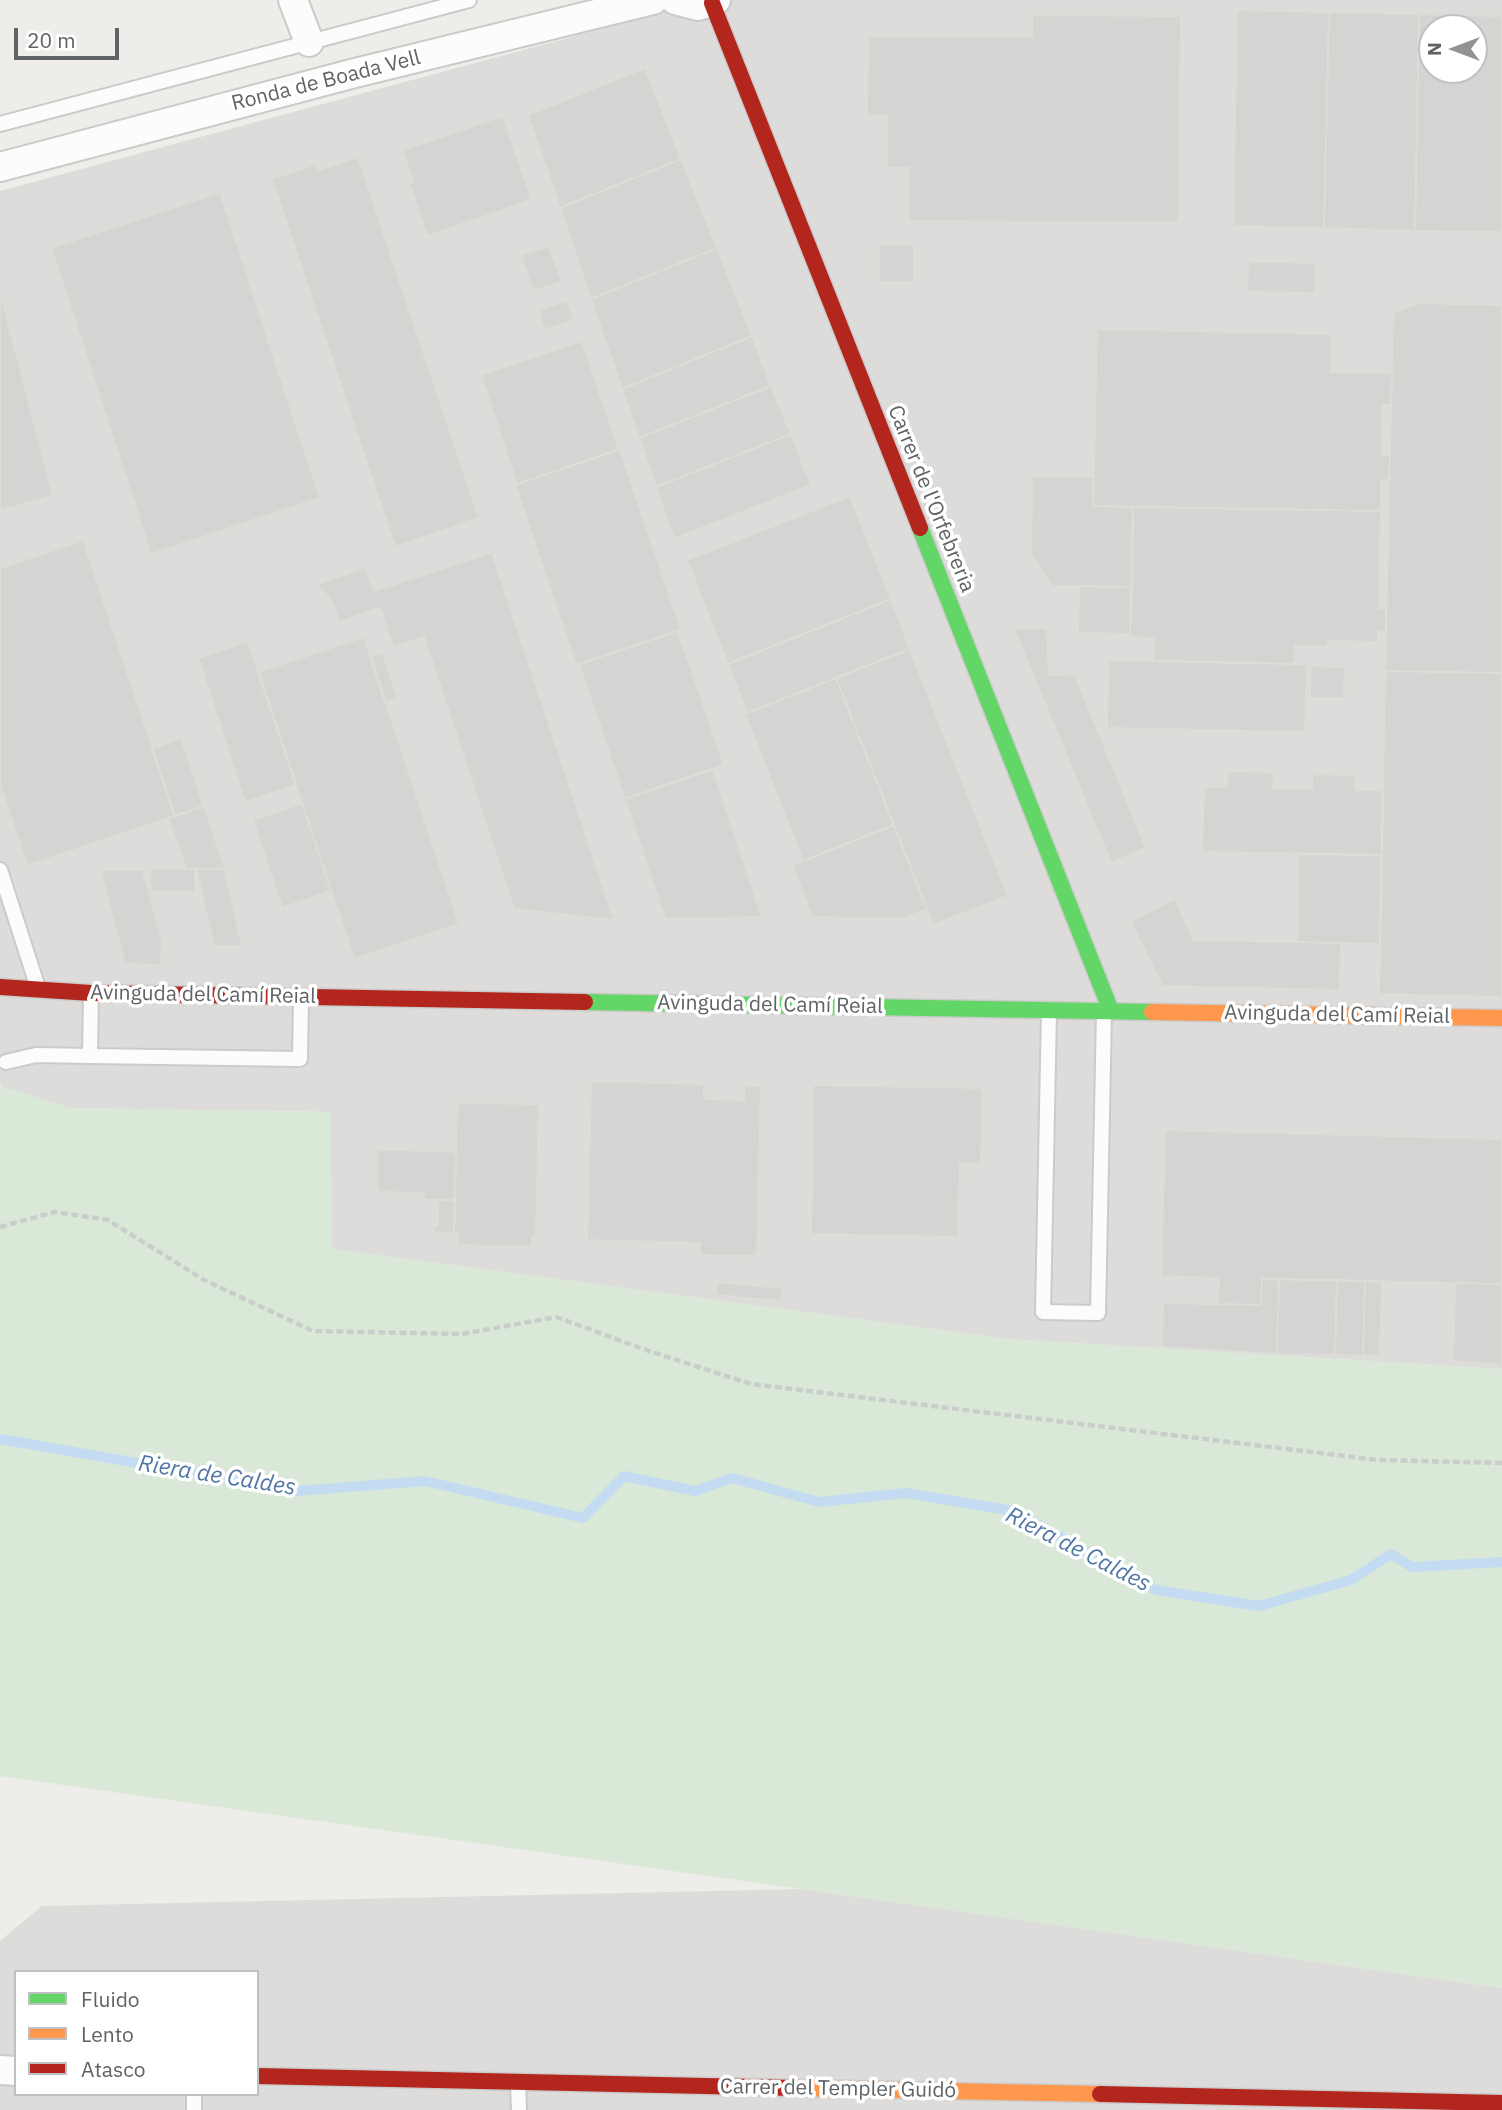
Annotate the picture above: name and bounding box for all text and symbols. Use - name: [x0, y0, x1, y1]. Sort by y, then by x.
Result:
- scale bar: [18, 14, 122, 58]
- north arrow: [1418, 14, 1488, 84]
- text: 20 m: [27, 26, 76, 54]
- text: N: [1422, 42, 1446, 56]
- street label: Ronda de Boada Vell: [229, 45, 423, 117]
- street label: Carrer de l'Orfebreria: [882, 402, 980, 596]
- street label: Avinguda del Camí Reial: [90, 980, 316, 1010]
- street label: Avinguda del Camí Reial: [657, 990, 883, 1020]
- street label: Avinguda del Camí Reial: [1224, 1000, 1450, 1030]
- water label: Riera de Caldes: [136, 1450, 298, 1502]
- water label: Riera de Caldes: [1001, 1502, 1155, 1598]
- legend: [14, 1970, 259, 2096]
- text: Fluido: [81, 1985, 140, 2013]
- text: Lento: [81, 2020, 134, 2048]
- text: Atasco: [81, 2055, 145, 2083]
- street label: Carrer del Templer Guidó: [720, 2074, 956, 2104]

